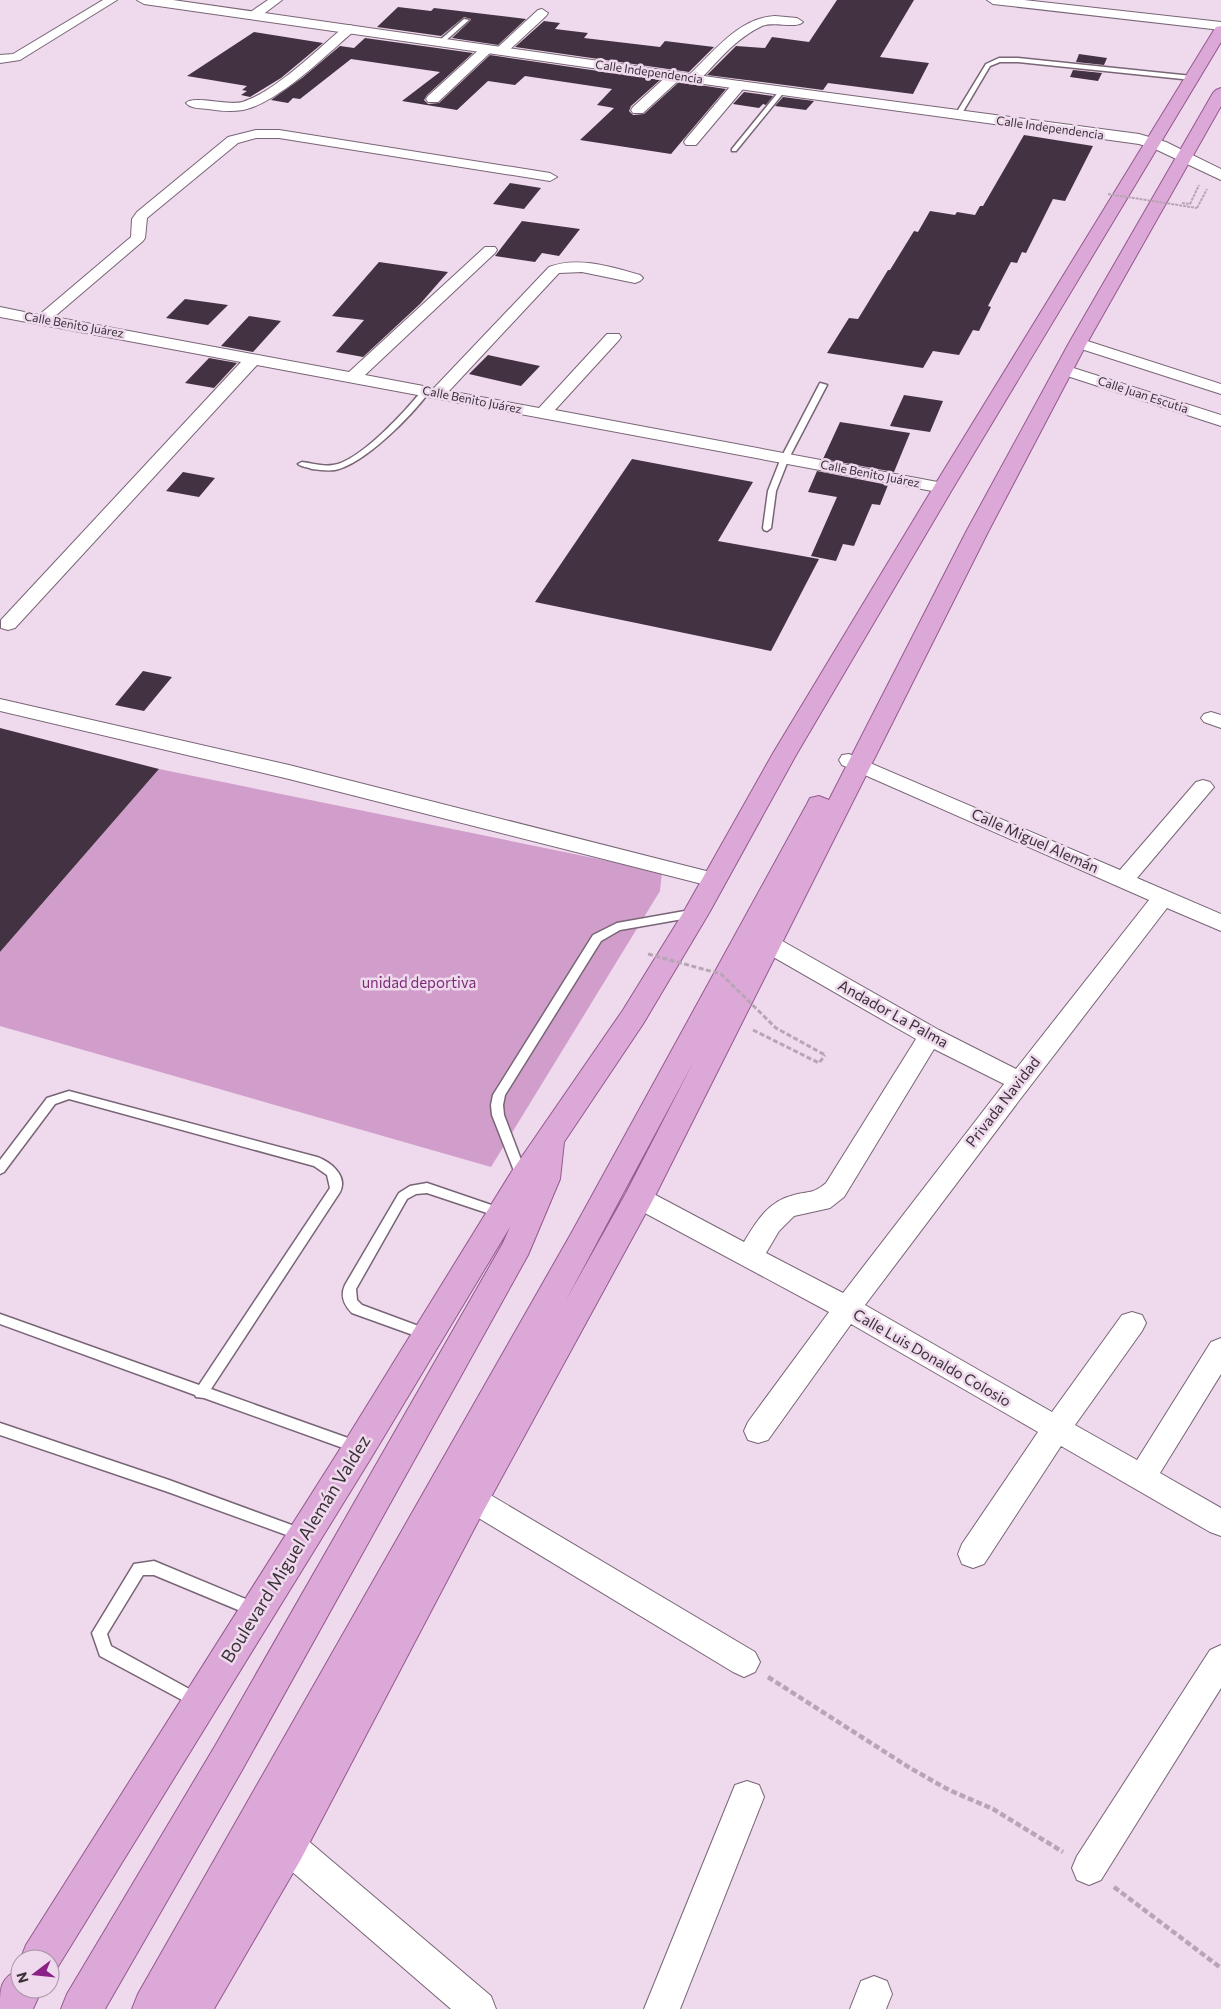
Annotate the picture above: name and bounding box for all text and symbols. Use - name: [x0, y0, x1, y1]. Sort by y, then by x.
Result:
- street label: Calle Independencia: [594, 57, 704, 85]
- street label: Calle Independencia: [995, 113, 1105, 141]
- street label: Calle Benito Juárez: [23, 308, 125, 341]
- street label: Calle Juan Escutia: [1096, 373, 1190, 416]
- street label: Calle Benito Juárez: [421, 383, 523, 416]
- street label: Calle Benito Juárez: [819, 457, 921, 490]
- street label: Calle Miguel Alemán: [969, 804, 1102, 876]
- park label: unidad deportiva: [362, 973, 476, 991]
- street label: Andador La Palma: [835, 975, 952, 1051]
- street label: Privada Navidad: [961, 1053, 1043, 1150]
- street label: Calle Luis Donaldo Colosio: [850, 1305, 1015, 1410]
- street label: Boulevard Miguel Alemán Valdez: [216, 1431, 374, 1666]
- north arrow: [10, 1949, 60, 1999]
- text: N: [12, 1970, 32, 1985]

